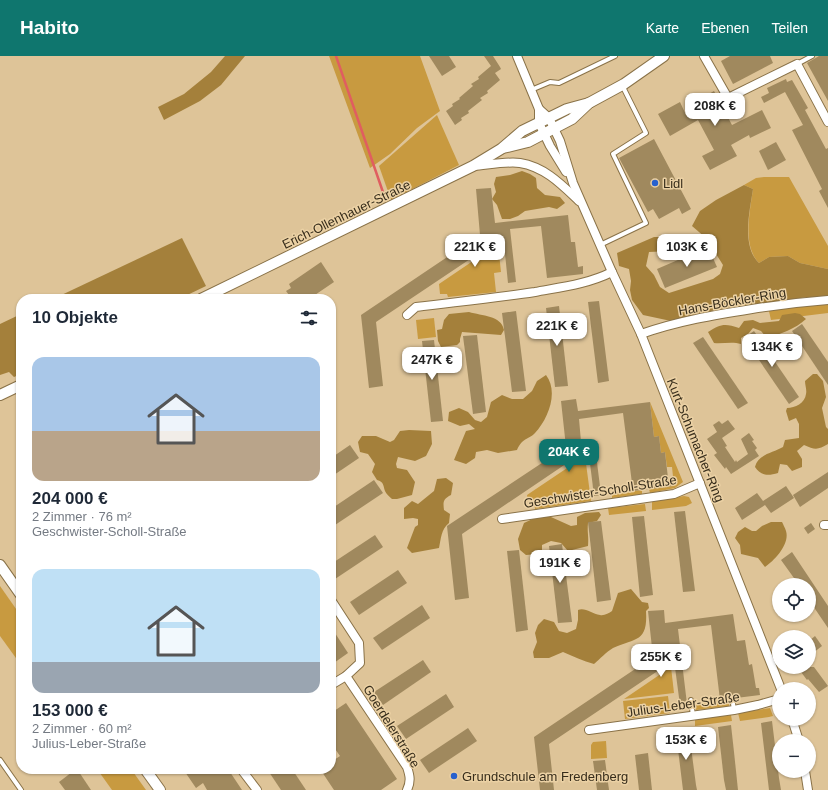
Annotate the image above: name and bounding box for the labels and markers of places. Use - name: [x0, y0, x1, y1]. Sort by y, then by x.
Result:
- pin: 208K €: [682, 93, 748, 127]
- place label: Lidl: [663, 176, 683, 191]
- marker: Lidl: [650, 178, 660, 188]
- pin: 221K €: [442, 234, 508, 268]
- pin: 103K €: [654, 234, 720, 268]
- pin: 221K €: [524, 313, 590, 347]
- pin: 134K €: [739, 334, 805, 368]
- pin: 247K €: [399, 347, 465, 381]
- pin: 204K €: [536, 439, 602, 473]
- pin: 191K €: [527, 550, 593, 584]
- pin: 255K €: [628, 644, 694, 678]
- pin: 153K €: [653, 727, 719, 761]
- place label: Grundschule am Fredenberg: [462, 769, 628, 784]
- marker: Grundschule am Fredenberg: [449, 771, 459, 781]

